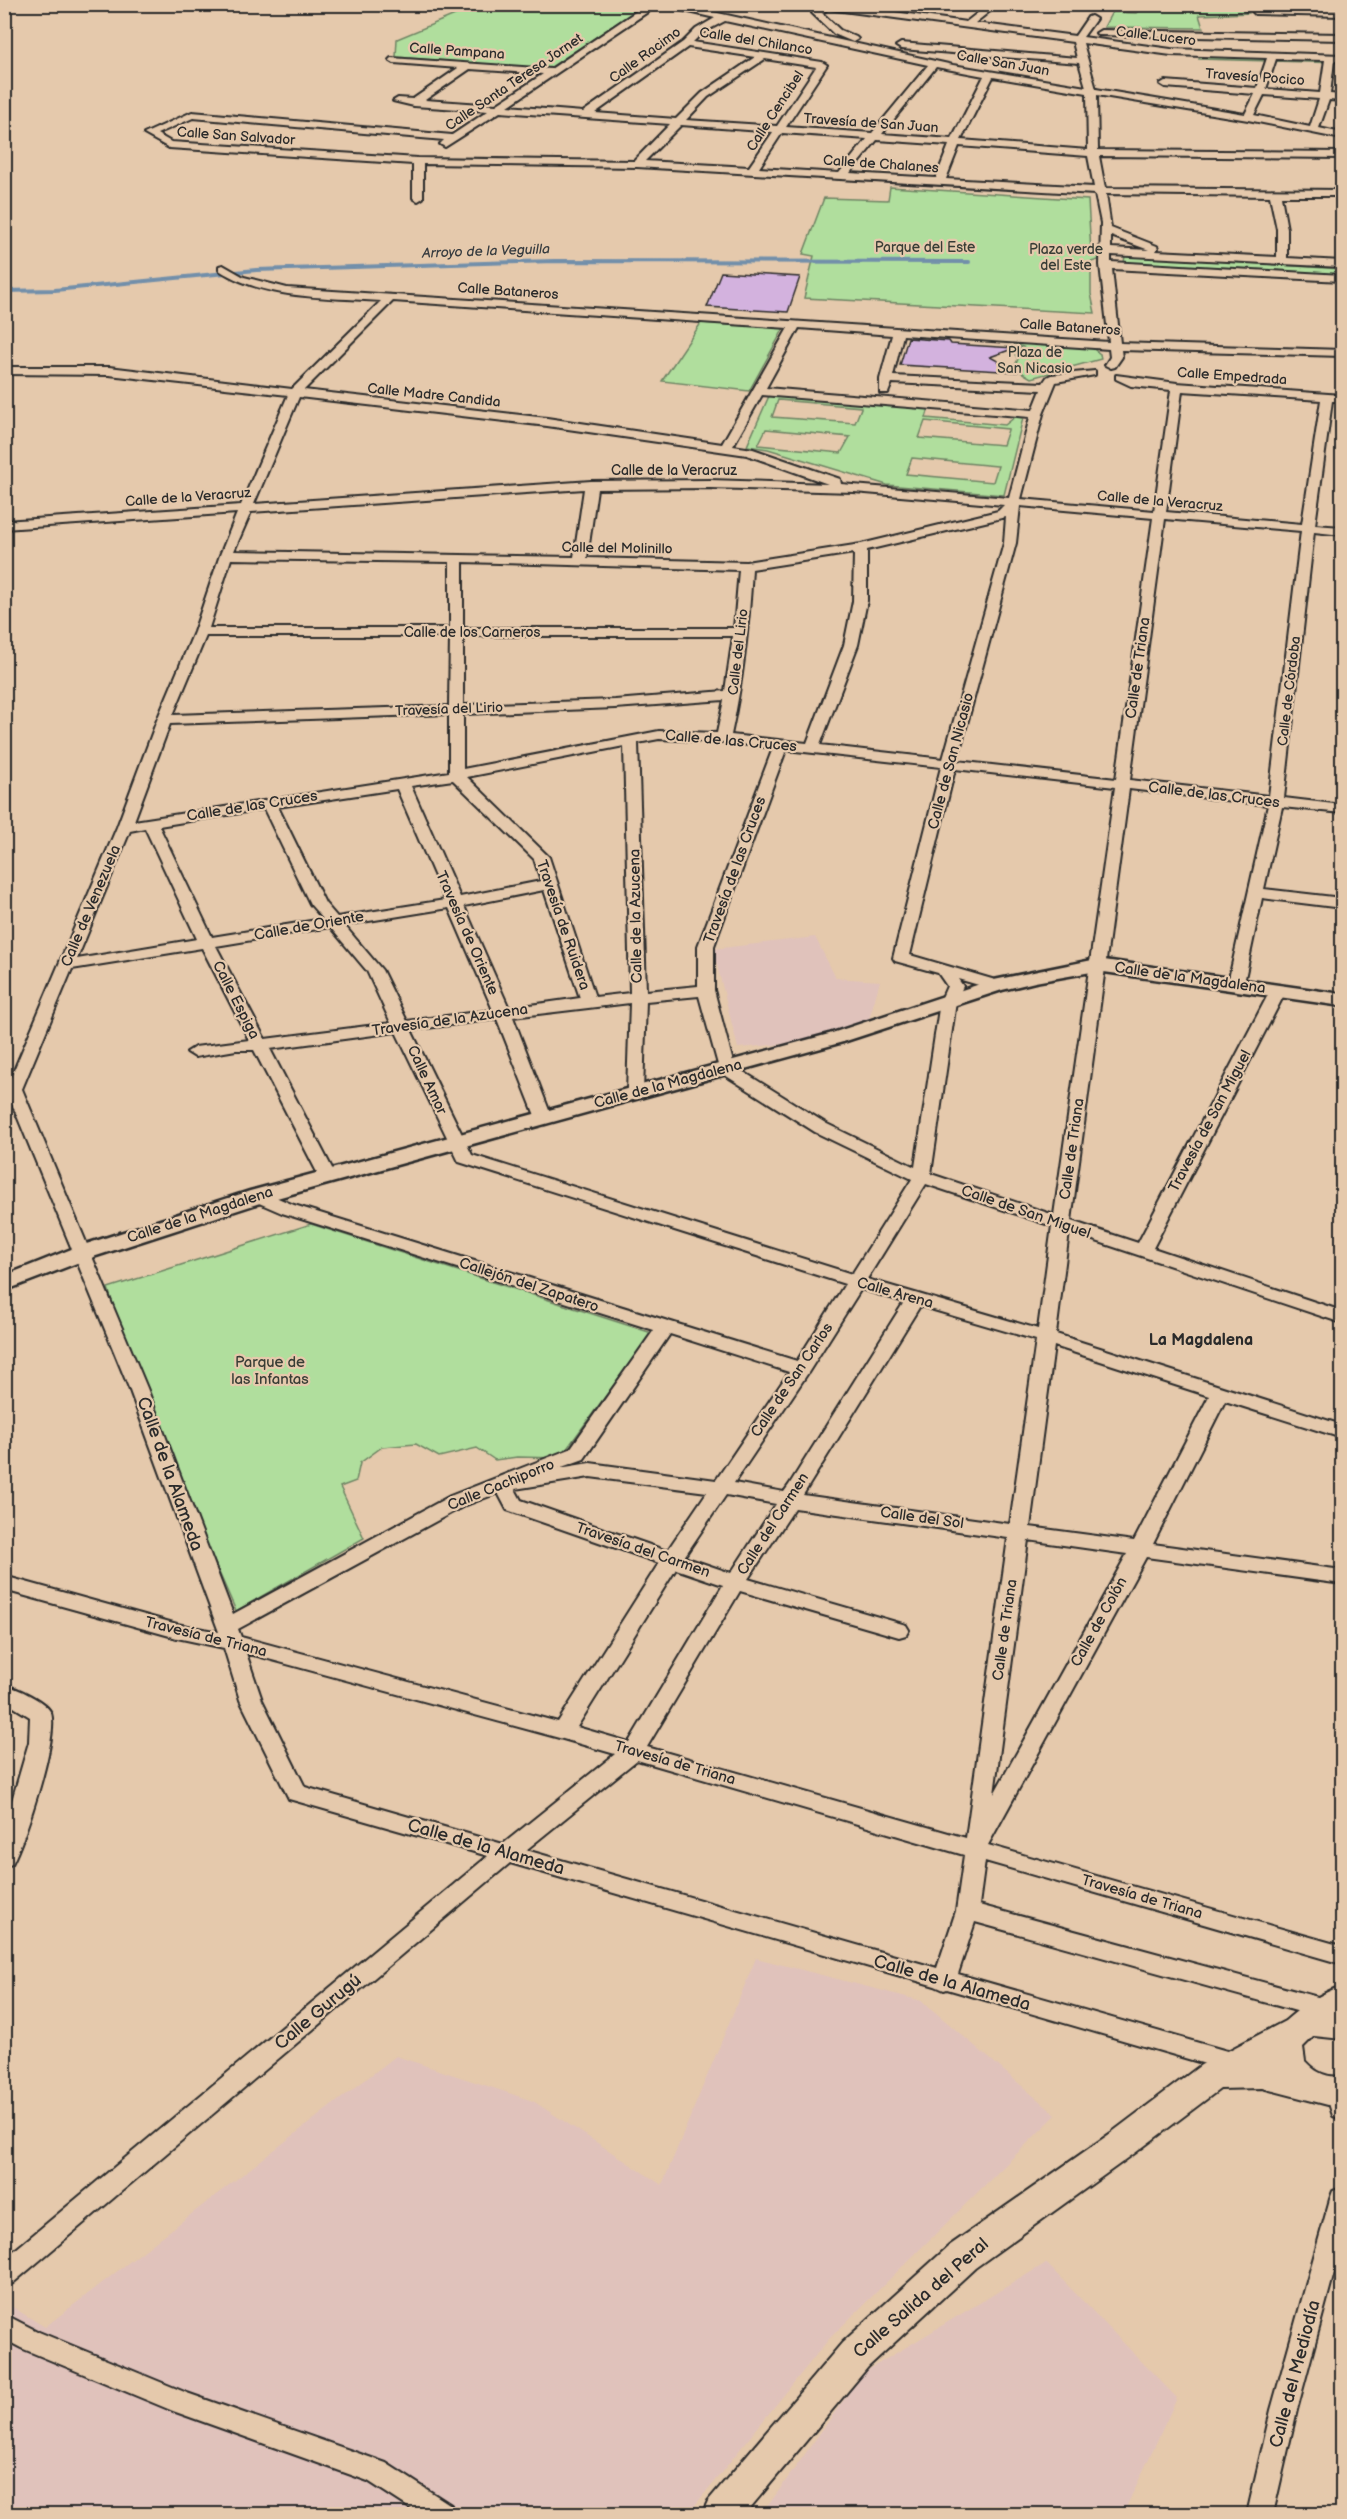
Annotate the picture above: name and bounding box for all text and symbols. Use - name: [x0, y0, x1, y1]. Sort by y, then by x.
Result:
- street label: Calle Racimo: [606, 23, 684, 87]
- street label: Calle Lucero: [1115, 23, 1197, 49]
- street label: Calle del Chilanco: [698, 24, 814, 58]
- street label: Calle Santa Teresa Jornet: [442, 29, 586, 134]
- street label: Calle Pampana: [409, 39, 505, 63]
- street label: Calle San Juan: [955, 46, 1051, 80]
- street label: Travesía Pocico: [1205, 65, 1305, 89]
- street label: Calle Cencibel: [743, 68, 807, 154]
- street label: Travesía de San Juan: [803, 110, 939, 136]
- street label: Calle San Salvador: [176, 123, 297, 149]
- street label: Calle de Chalanes: [823, 151, 939, 177]
- park label: Parque del Este: [875, 239, 975, 256]
- water label: Arroyo de la Veguilla: [421, 240, 550, 262]
- park label: Plaza verde del Este: [1029, 241, 1103, 274]
- street label: Calle Bataneros: [457, 279, 559, 303]
- street label: Calle Bataneros: [1019, 315, 1121, 339]
- park label: Plaza de San Nicasio: [997, 344, 1073, 377]
- street label: Calle Empedrada: [1177, 364, 1288, 388]
- street label: Calle Madre Candida: [366, 380, 502, 410]
- street label: Calle de la Veracruz: [611, 462, 737, 479]
- street label: Calle de la Veracruz: [125, 484, 252, 510]
- street label: Calle de la Veracruz: [1096, 487, 1224, 515]
- street label: Calle del Molinillo: [561, 539, 673, 557]
- street label: Calle del Lirio: [724, 608, 752, 696]
- street label: Calle de Triana: [1121, 616, 1155, 720]
- street label: Calle de los Carneros: [404, 624, 540, 641]
- street label: Calle de Córdoba: [1274, 635, 1304, 747]
- street label: Calle de San Nicasio: [924, 691, 978, 831]
- street label: Travesía del Lirio: [395, 699, 503, 719]
- street label: Calle de las Cruces: [664, 726, 798, 756]
- street label: Calle de las Cruces: [1147, 778, 1281, 813]
- street label: Calle de las Cruces: [185, 786, 319, 826]
- street label: Travesía de las Cruces: [700, 793, 771, 946]
- street label: Calle de Venezuela: [57, 842, 125, 970]
- street label: Calle de la Azucena: [625, 849, 647, 983]
- street label: Travesía de Ruidera: [532, 857, 594, 993]
- street label: Travesía de Oriente: [431, 868, 503, 998]
- street label: Calle de Oriente: [253, 907, 365, 945]
- street label: Calle Espiga: [208, 958, 264, 1042]
- street label: Calle de la Magdalena: [1113, 958, 1267, 998]
- street label: Travesía de la Azucena: [371, 1000, 529, 1040]
- street label: Calle Amor: [403, 1042, 452, 1118]
- street label: Travesía de San Miguel: [1164, 1047, 1256, 1195]
- street label: Calle de la Magdalena: [592, 1055, 744, 1113]
- street label: Calle de Triana: [1055, 1097, 1089, 1201]
- street label: Calle de San Miguel: [959, 1181, 1093, 1243]
- street label: Calle de la Magdalena: [125, 1182, 275, 1248]
- street label: Callejón del Zapatero: [457, 1253, 601, 1317]
- street label: Calle Arena: [855, 1273, 935, 1313]
- street label: Calle de San Carlos: [747, 1319, 838, 1441]
- district label: La Magdalena: [1149, 1331, 1253, 1350]
- park label: Parque de las Infantas: [231, 1353, 309, 1389]
- street label: Calle de la Alameda: [132, 1394, 208, 1554]
- street label: Calle Cachiporro: [445, 1455, 557, 1515]
- street label: Calle del Carmen: [733, 1469, 813, 1579]
- street label: Calle del Sol: [879, 1503, 965, 1533]
- street label: Travesía del Carmen: [573, 1518, 713, 1582]
- street label: Calle de Colón: [1067, 1574, 1131, 1670]
- street label: Calle de Triana: [988, 1578, 1022, 1682]
- street label: Travesía de Triana: [143, 1613, 269, 1661]
- street label: Travesía de Triana: [612, 1737, 738, 1789]
- street label: Calle de la Alameda: [405, 1815, 567, 1879]
- street label: Travesía de Triana: [1079, 1871, 1205, 1923]
- street label: Calle de la Alameda: [871, 1951, 1033, 2015]
- street label: Calle Gurugú: [270, 1970, 366, 2054]
- street label: Calle Salida del Peral: [849, 2234, 993, 2362]
- street label: Calle del Mediodía: [1265, 2298, 1325, 2450]

